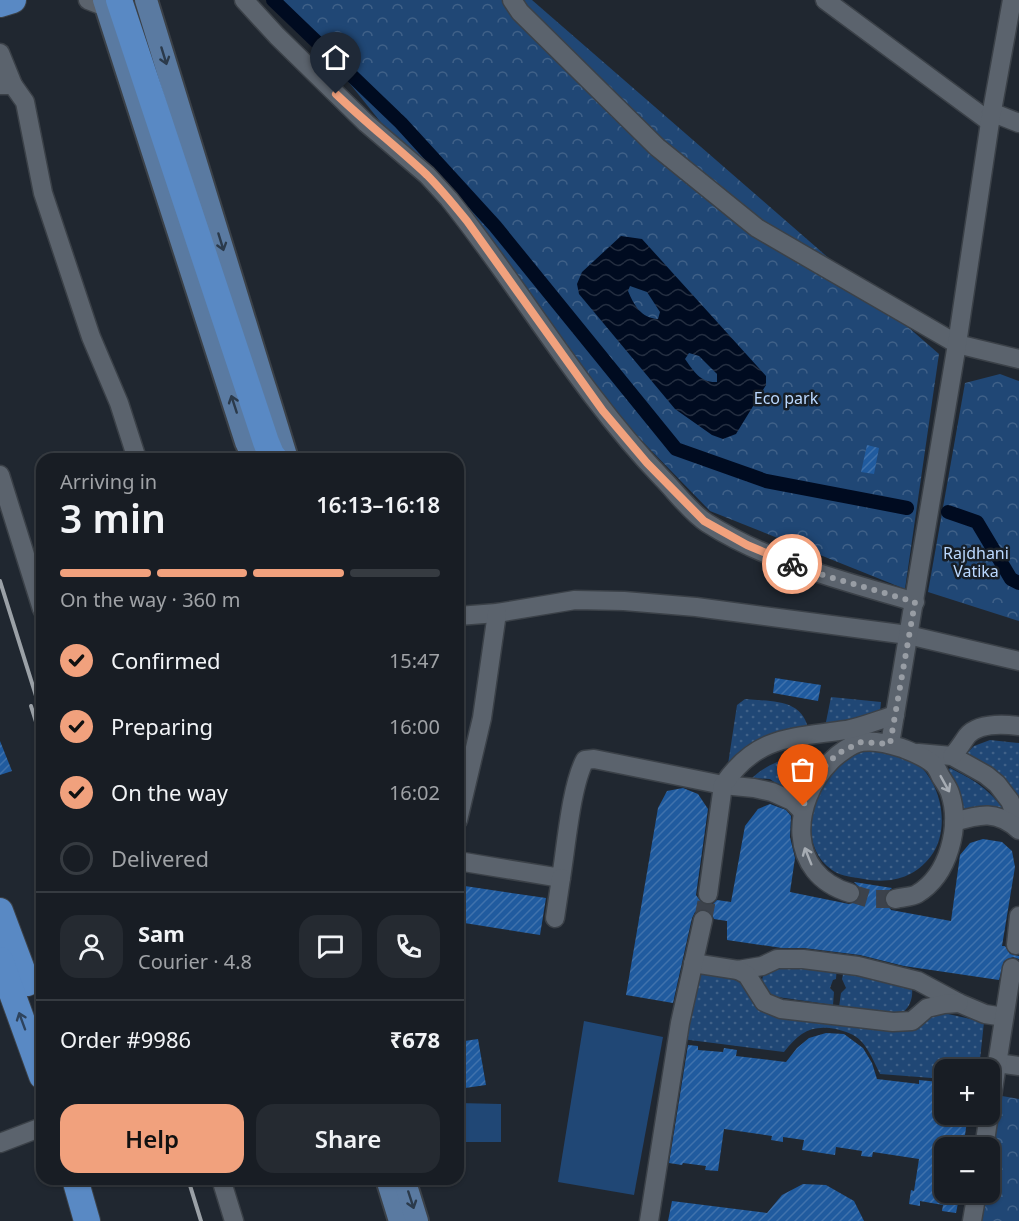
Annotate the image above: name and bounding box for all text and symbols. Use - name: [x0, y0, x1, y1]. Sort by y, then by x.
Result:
- pin: [310, 32, 361, 94]
- icon: home: [319, 41, 352, 74]
- one-way arrow: [159, 46, 170, 65]
- one-way arrow: [216, 232, 227, 251]
- park label: Eco park: [754, 387, 819, 409]
- one-way arrow: [228, 395, 239, 414]
- text: Arriving in: [60, 468, 157, 495]
- text: 16:13–16:18: [316, 489, 440, 519]
- text: 3 min: [60, 491, 166, 544]
- courier: [762, 534, 822, 594]
- park label: Rajdhani Vatika: [943, 542, 1009, 582]
- icon: bike: [776, 548, 809, 581]
- text: On the way · 360 m: [60, 586, 240, 613]
- icon: check: [60, 644, 93, 677]
- text: Confirmed: [111, 645, 221, 675]
- text: 15:47: [389, 647, 440, 674]
- icon: check: [60, 710, 93, 743]
- text: Preparing: [111, 711, 213, 741]
- text: 16:00: [389, 713, 440, 740]
- pin: [777, 744, 828, 806]
- icon: bag: [786, 753, 819, 786]
- one-way arrow: [940, 775, 951, 793]
- icon: check: [60, 776, 93, 809]
- text: On the way: [111, 777, 228, 807]
- text: 16:02: [389, 779, 440, 806]
- text: Delivered: [111, 843, 209, 873]
- one-way arrow: [802, 848, 813, 866]
- button: person: [60, 915, 123, 978]
- button: chat: [299, 915, 362, 978]
- button: phone: [377, 915, 440, 978]
- text: Sam: [138, 918, 185, 948]
- text: Courier · 4.8: [138, 948, 252, 975]
- one-way arrow: [16, 1012, 27, 1030]
- text: Order #9986: [60, 1024, 191, 1054]
- text: ₹678: [390, 1024, 440, 1054]
- map controls: [934, 1059, 1000, 1203]
- button: +: [934, 1059, 1000, 1125]
- button: Help: [60, 1104, 244, 1173]
- button: Share: [256, 1104, 440, 1173]
- button: −: [934, 1137, 1000, 1203]
- one-way arrow: [406, 1190, 417, 1209]

